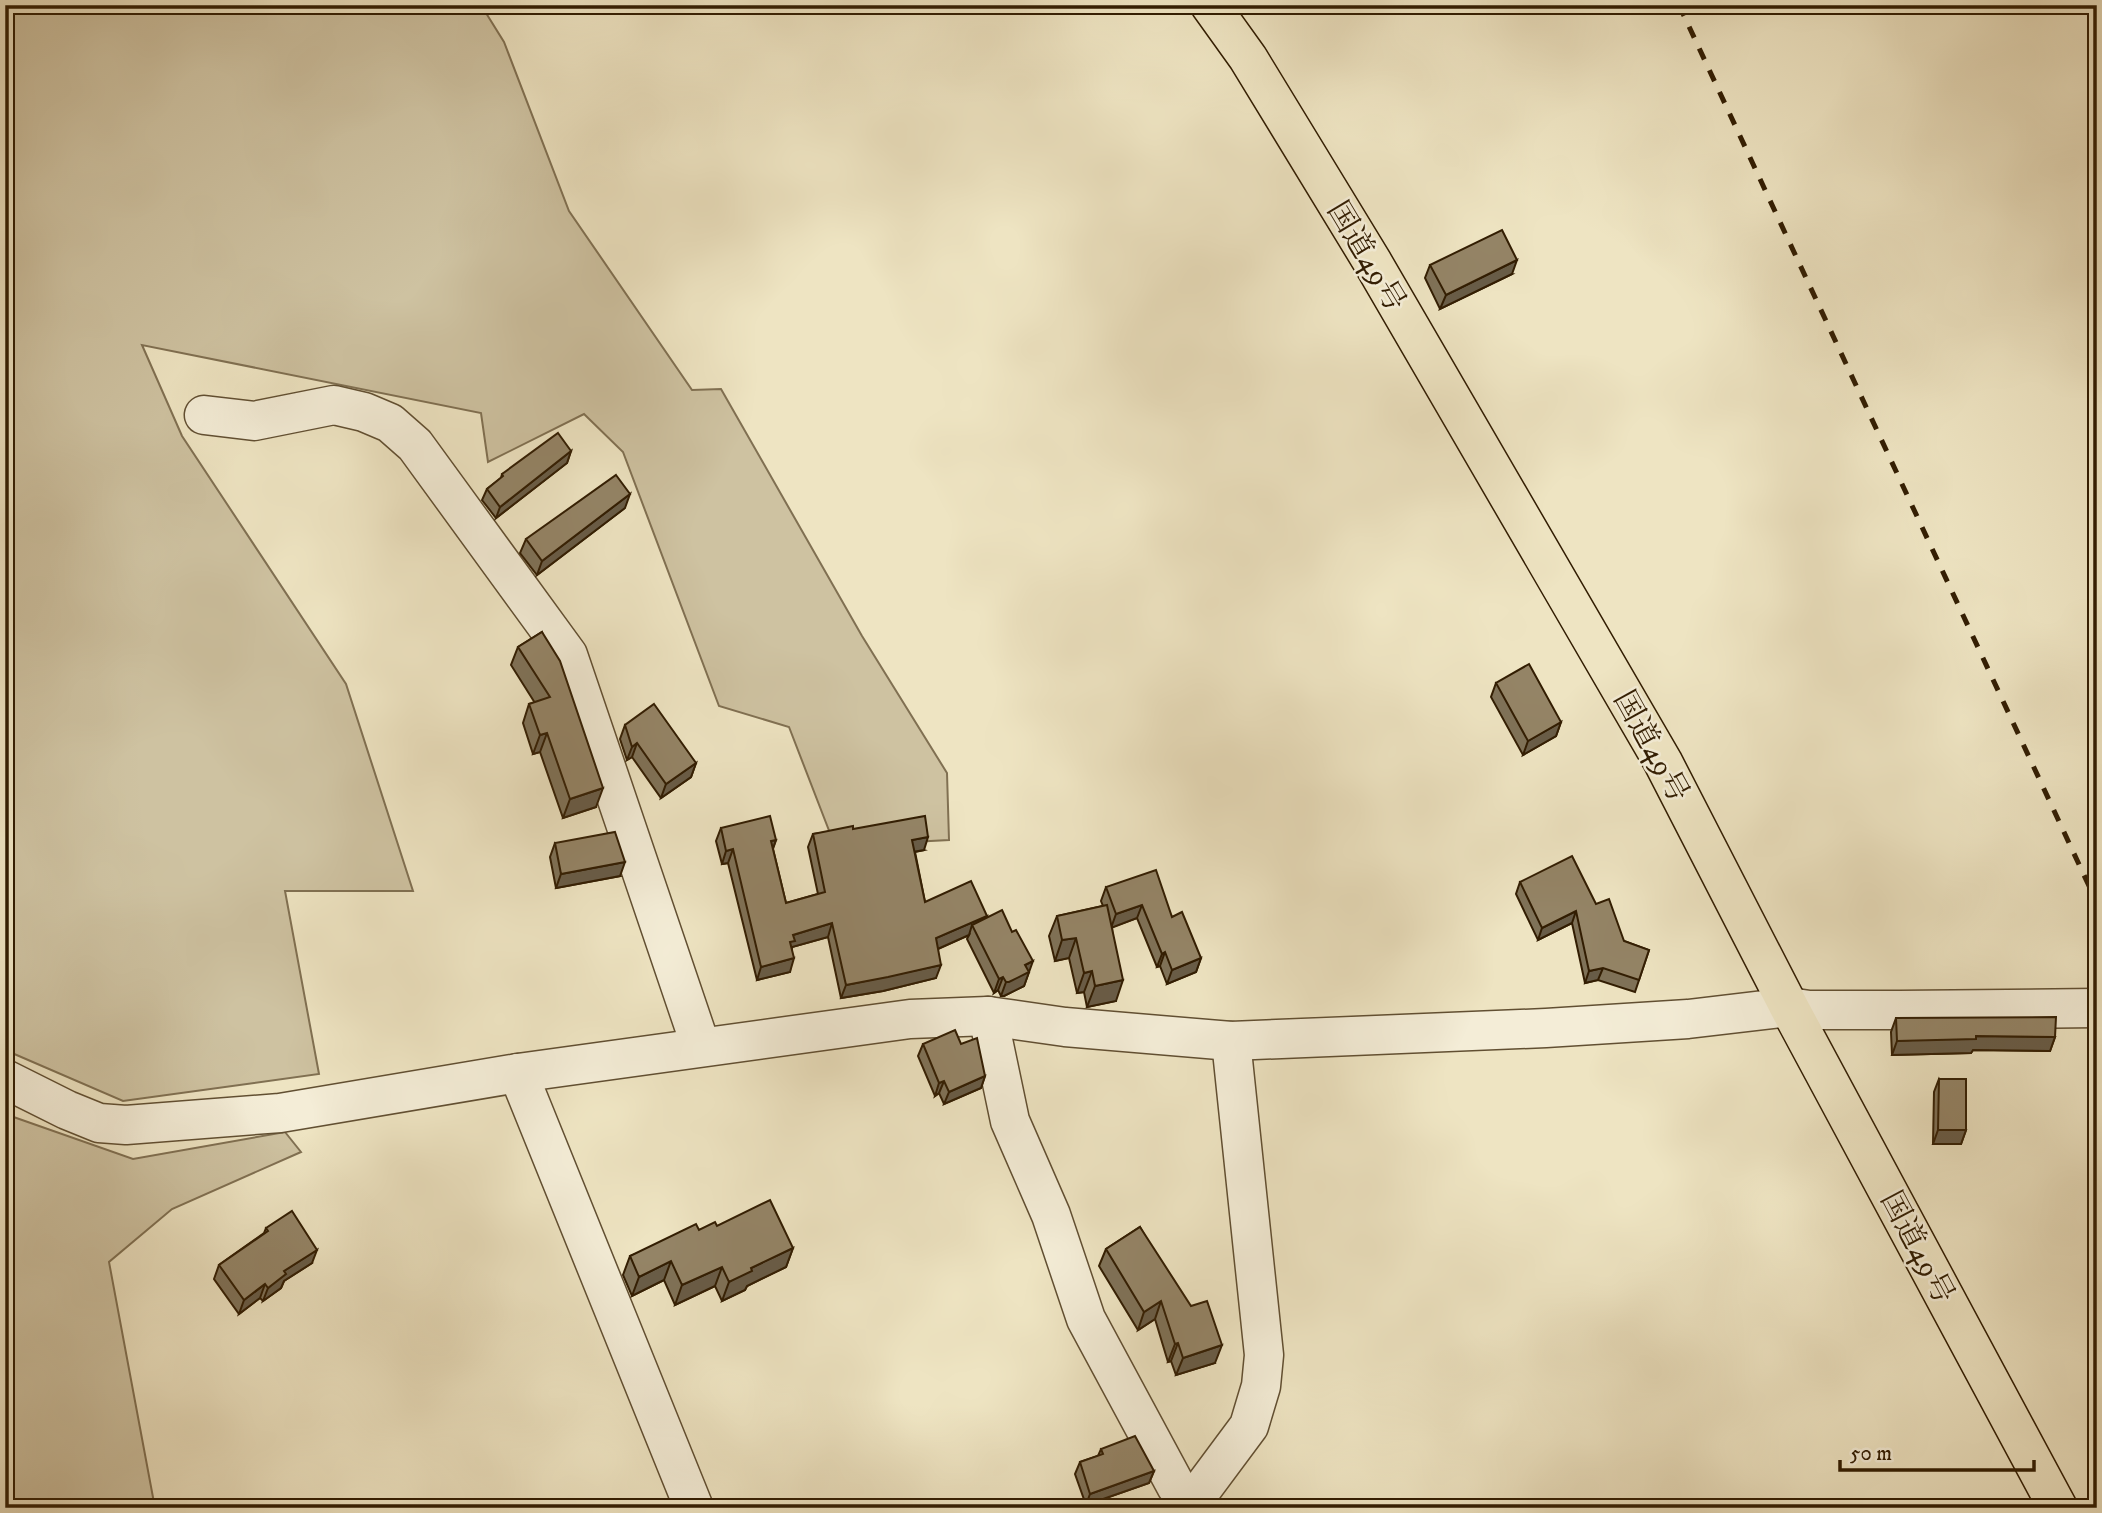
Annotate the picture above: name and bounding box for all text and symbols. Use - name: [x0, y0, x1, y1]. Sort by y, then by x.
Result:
- street label: 国道49号: [1318, 195, 1413, 319]
- street label: 国道49号: [1605, 684, 1697, 809]
- street label: 国道49号: [1872, 1185, 1962, 1310]
- scale bar: [1840, 1429, 2034, 1473]
- text: 50 m: [1850, 1441, 1892, 1467]

